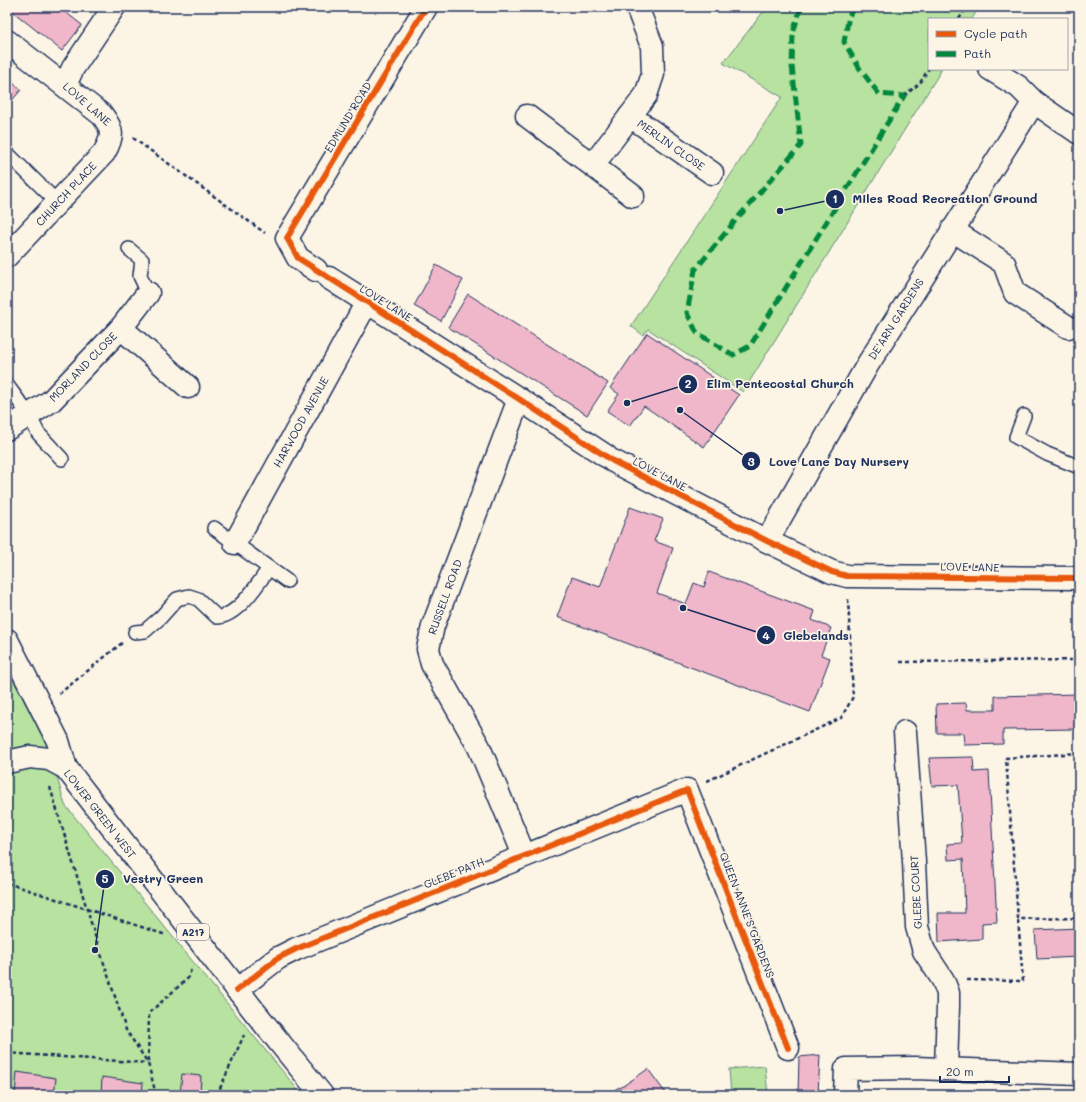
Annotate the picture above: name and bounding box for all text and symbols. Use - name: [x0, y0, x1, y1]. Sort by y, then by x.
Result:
- legend: [928, 18, 1068, 70]
- text: Cycle path: [964, 25, 1027, 41]
- text: Path: [964, 45, 991, 61]
- street label: LOVE LANE: [60, 79, 115, 129]
- street label: EDMUND ROAD: [321, 79, 375, 155]
- street label: MERLIN CLOSE: [635, 116, 708, 173]
- street label: CHURCH PLACE: [32, 158, 99, 229]
- callout: Miles Road Recreation Ground: [825, 187, 1046, 211]
- text: 1: [832, 190, 838, 206]
- text: Miles Road Recreation Ground: [853, 190, 1038, 206]
- street label: DE'ARN GARDENS: [864, 275, 927, 362]
- street label: LOVE LANE: [357, 281, 415, 325]
- street label: MORLAND CLOSE: [45, 328, 120, 405]
- callout: Elim Pentecostal Church: [678, 372, 862, 396]
- street label: HARWOOD AVENUE: [269, 374, 332, 470]
- text: 2: [685, 375, 692, 391]
- text: Elim Pentecostal Church: [706, 375, 854, 391]
- callout: Love Lane Day Nursery: [741, 449, 917, 473]
- street label: LOVE LANE: [631, 453, 690, 494]
- text: 3: [747, 453, 755, 469]
- text: Love Lane Day Nursery: [769, 453, 909, 469]
- street label: RUSSELL ROAD: [424, 557, 465, 637]
- street label: LOVE LANE: [940, 558, 1000, 575]
- callout: Glebelands: [756, 623, 857, 647]
- text: 4: [762, 627, 770, 643]
- text: Glebelands: [783, 627, 849, 643]
- street label: LOWER GREEN WEST: [61, 766, 140, 861]
- street label: QUEEN ANNE'S GARDENS: [717, 850, 778, 980]
- street label: GLEBE PATH: [421, 853, 487, 892]
- street label: GLEBE COURT: [906, 855, 925, 929]
- callout: Vestry Green: [95, 867, 211, 891]
- text: 5: [101, 870, 109, 886]
- text: Vestry Green: [123, 870, 203, 886]
- road number: A217: [177, 924, 209, 940]
- scale bar: [940, 1058, 1009, 1084]
- text: 20 m: [946, 1063, 974, 1079]

